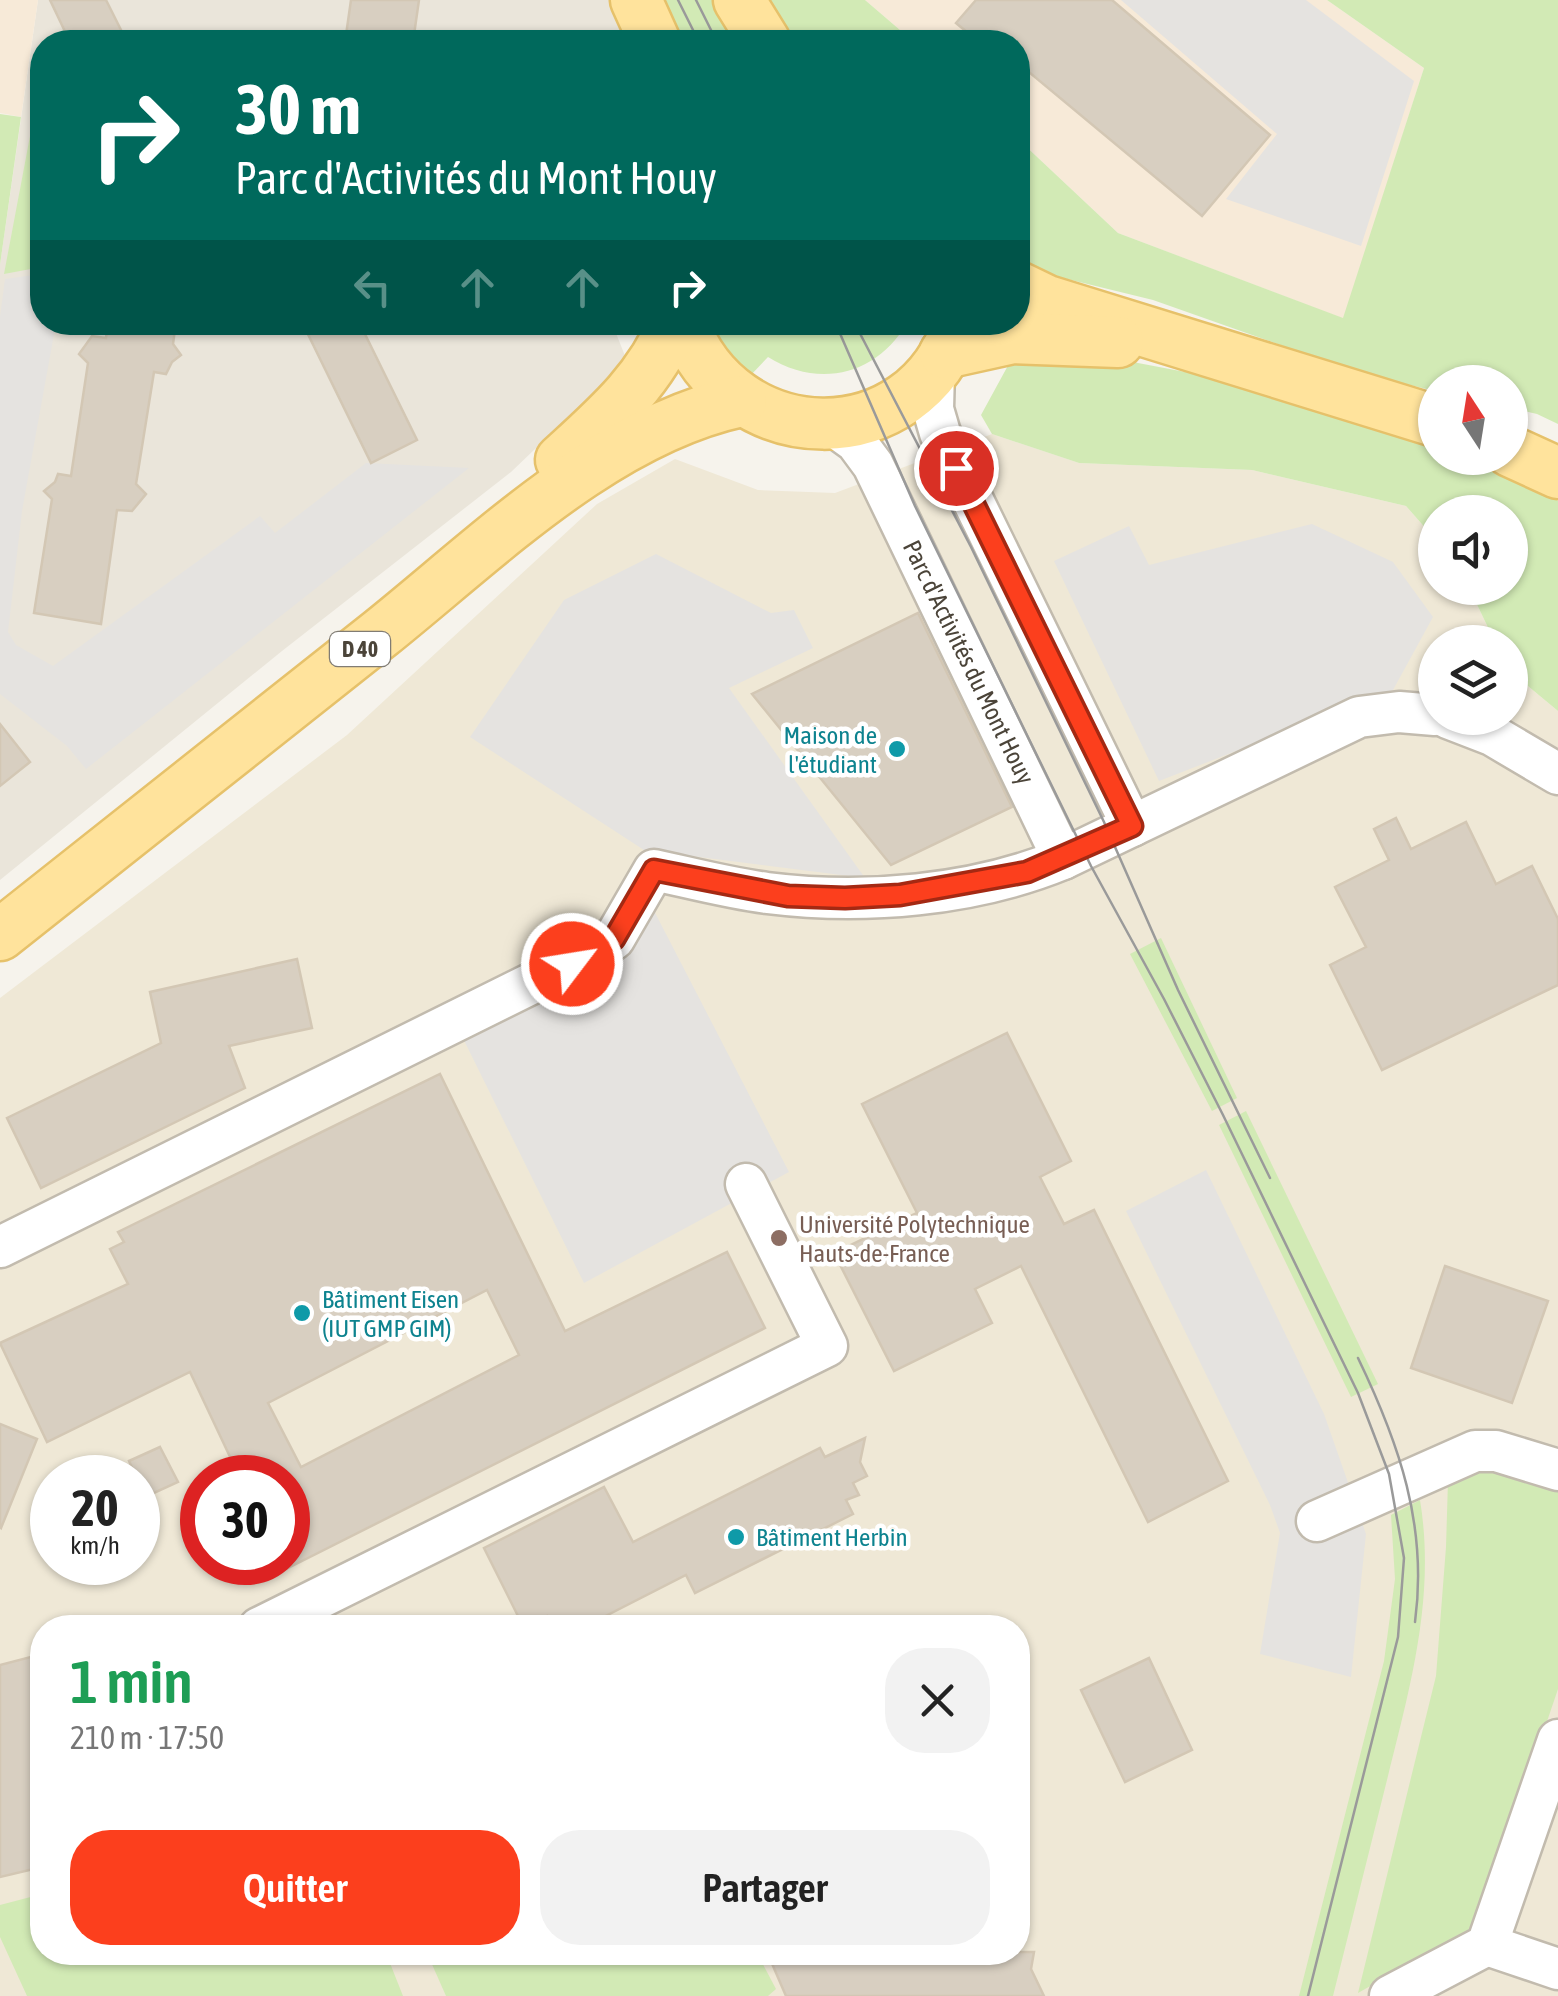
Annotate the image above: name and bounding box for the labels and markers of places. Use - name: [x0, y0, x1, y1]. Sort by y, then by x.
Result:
- pin: [914, 426, 999, 511]
- place label: Maison de l'étudiant: [784, 721, 877, 778]
- marker: Maison de l'étudiant: [886, 738, 908, 760]
- place label: Université Polytechnique Hauts-de-France: [799, 1210, 1030, 1267]
- marker: Université Polytechnique Hauts-de-France: [768, 1227, 790, 1249]
- place label: Bâtiment Eisen (IUT GMP GIM): [322, 1285, 459, 1342]
- marker: Bâtiment Eisen (IUT GMP GIM): [291, 1302, 313, 1324]
- place label: Bâtiment Herbin: [756, 1523, 908, 1551]
- marker: Bâtiment Herbin: [725, 1526, 747, 1548]

